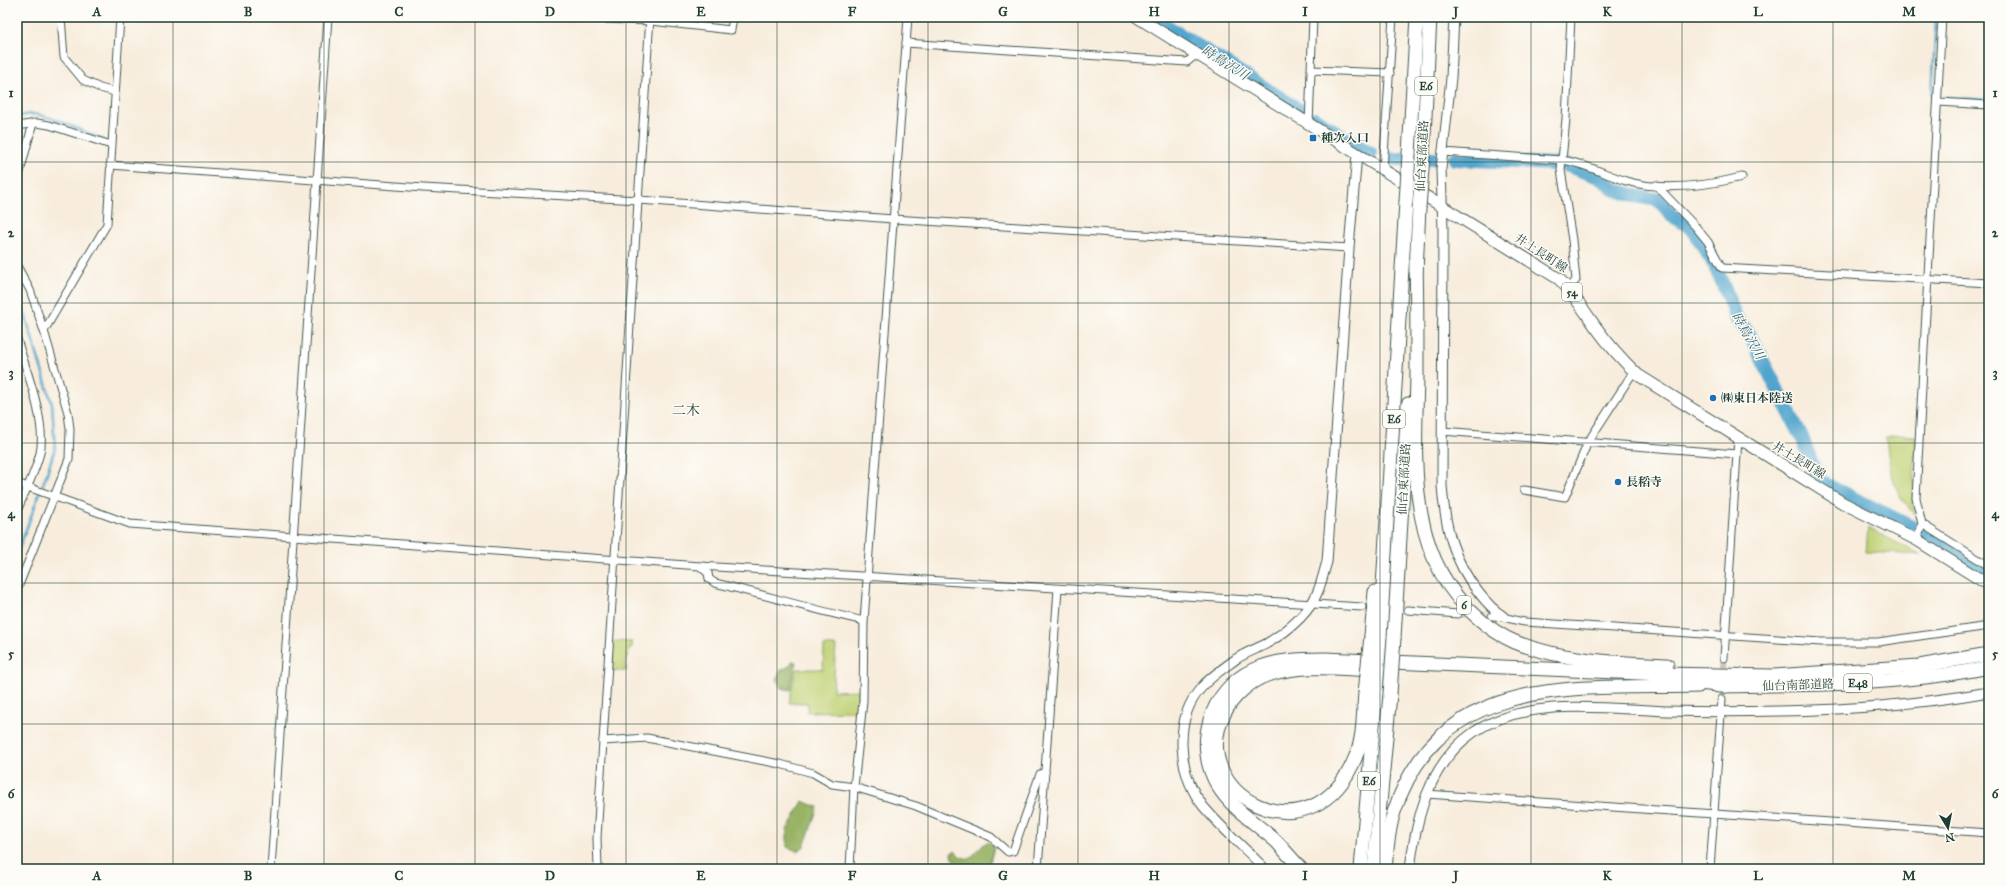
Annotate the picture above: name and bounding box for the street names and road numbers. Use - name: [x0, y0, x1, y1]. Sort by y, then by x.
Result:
- road number: E6: [1415, 77, 1437, 95]
- street label: 仙台東部道路: [1413, 120, 1431, 192]
- street label: 井土長町線: [1512, 231, 1570, 275]
- road number: 54: [1562, 283, 1582, 301]
- road number: E6: [1383, 410, 1405, 428]
- street label: 井土長町線: [1770, 439, 1828, 481]
- street label: 仙台東部道路: [1395, 443, 1413, 515]
- road number: 6: [1457, 596, 1471, 614]
- road number: E48: [1844, 674, 1872, 692]
- street label: 仙台南部道路: [1762, 677, 1834, 693]
- road number: E6: [1358, 772, 1380, 790]

